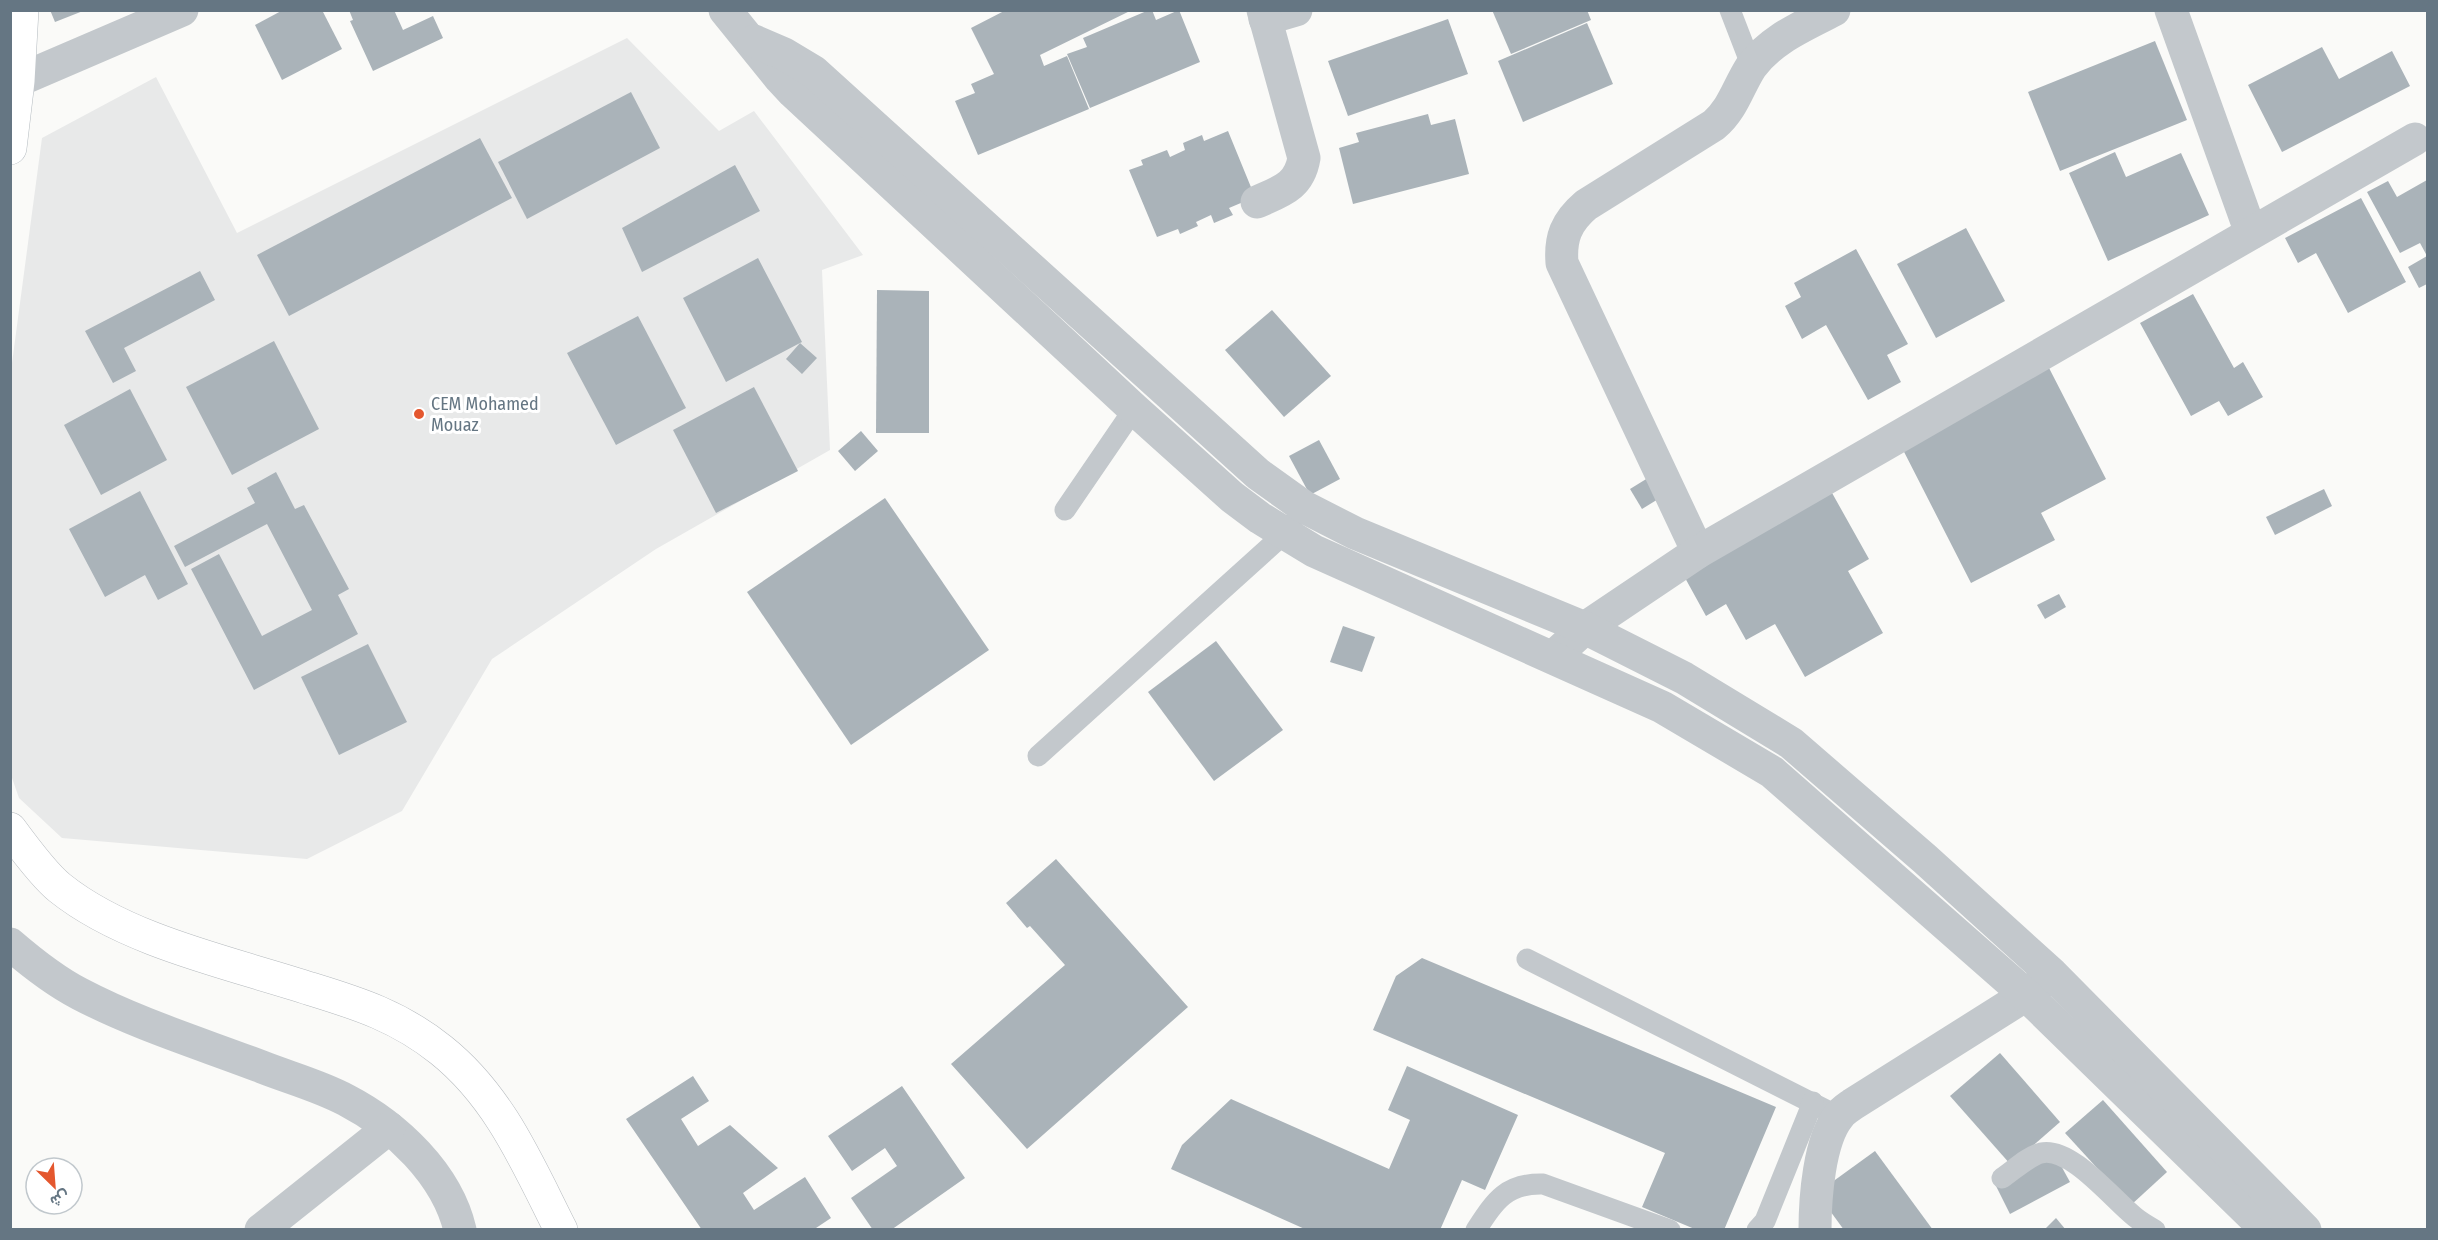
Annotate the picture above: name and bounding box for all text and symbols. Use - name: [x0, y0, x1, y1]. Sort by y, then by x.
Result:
- place label: CEM Mohamed Mouaz: [431, 393, 539, 436]
- marker: CEM Mohamed Mouaz: [412, 407, 426, 421]
- north arrow: [24, 1156, 84, 1216]
- text: ش: [47, 1186, 73, 1212]

